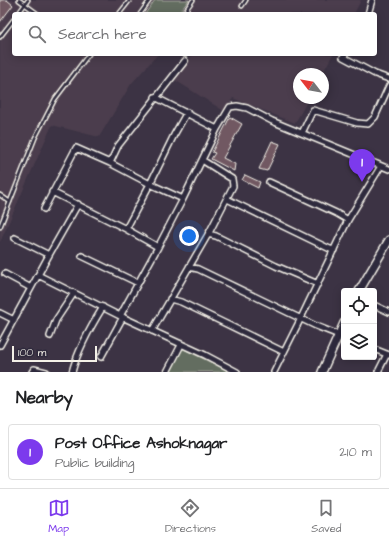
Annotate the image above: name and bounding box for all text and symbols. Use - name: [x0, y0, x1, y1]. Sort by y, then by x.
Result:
- search box: [12, 12, 377, 56]
- icon: search: [26, 23, 48, 45]
- text: Search here: [58, 24, 147, 45]
- north arrow: [293, 68, 329, 104]
- pin: 1: [349, 149, 375, 182]
- your location: [179, 226, 199, 246]
- map controls: [341, 288, 377, 360]
- button: locate: [341, 288, 377, 324]
- button: layers: [341, 324, 377, 360]
- scale bar: [12, 344, 97, 363]
- text: 100 m: [18, 345, 46, 360]
- text: Nearby: [16, 386, 73, 410]
- text: Post Office Ashoknagar: [55, 433, 227, 454]
- text: 1: [29, 443, 31, 461]
- text: 210 m: [339, 443, 372, 461]
- text: Public building: [55, 454, 134, 472]
- tab: Map: [48, 497, 70, 536]
- tab: Directions: [165, 497, 216, 536]
- tab: Saved: [311, 497, 341, 536]

